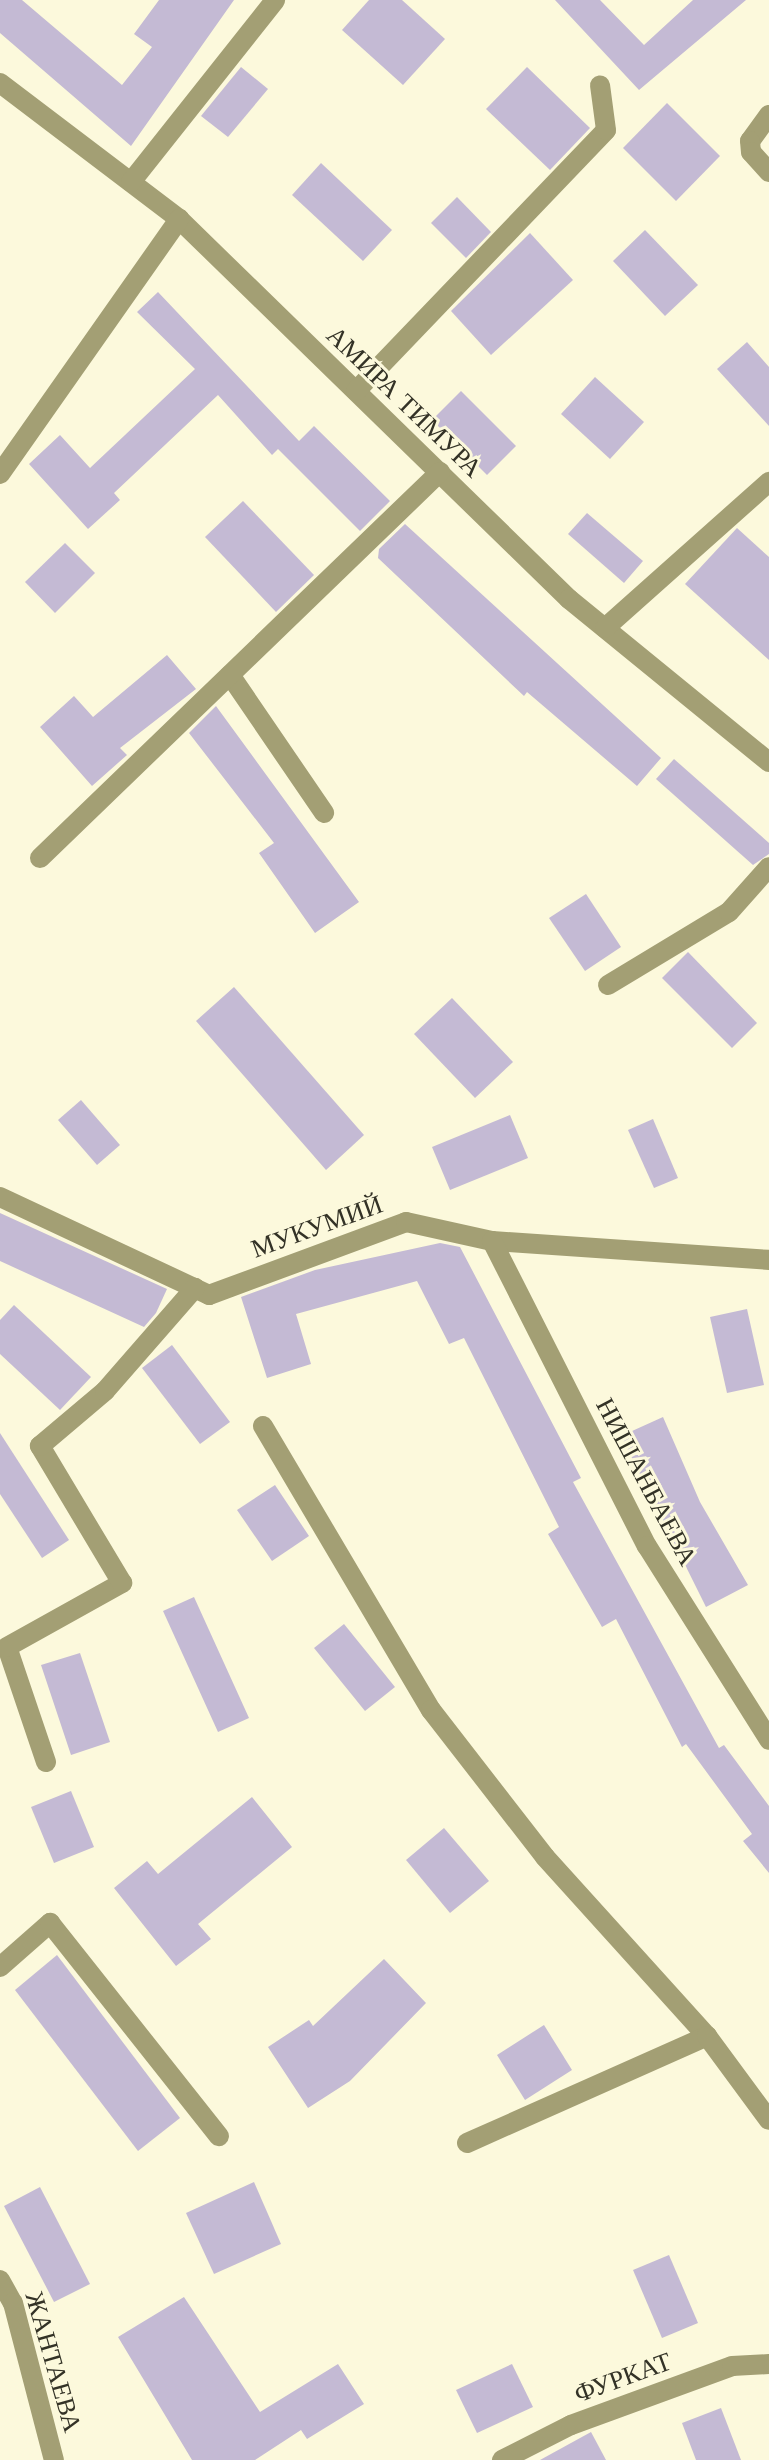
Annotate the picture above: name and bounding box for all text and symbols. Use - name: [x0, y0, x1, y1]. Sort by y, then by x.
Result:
- street label: АМИРА ТИМУРА: [320, 320, 488, 484]
- street label: МУКУМИЙ: [247, 1189, 387, 1265]
- street label: НИШАНБАЕВА: [589, 1393, 703, 1571]
- street label: ЖАНТАЕВА: [18, 2288, 88, 2436]
- street label: ФУРКАТ: [570, 2346, 676, 2410]

